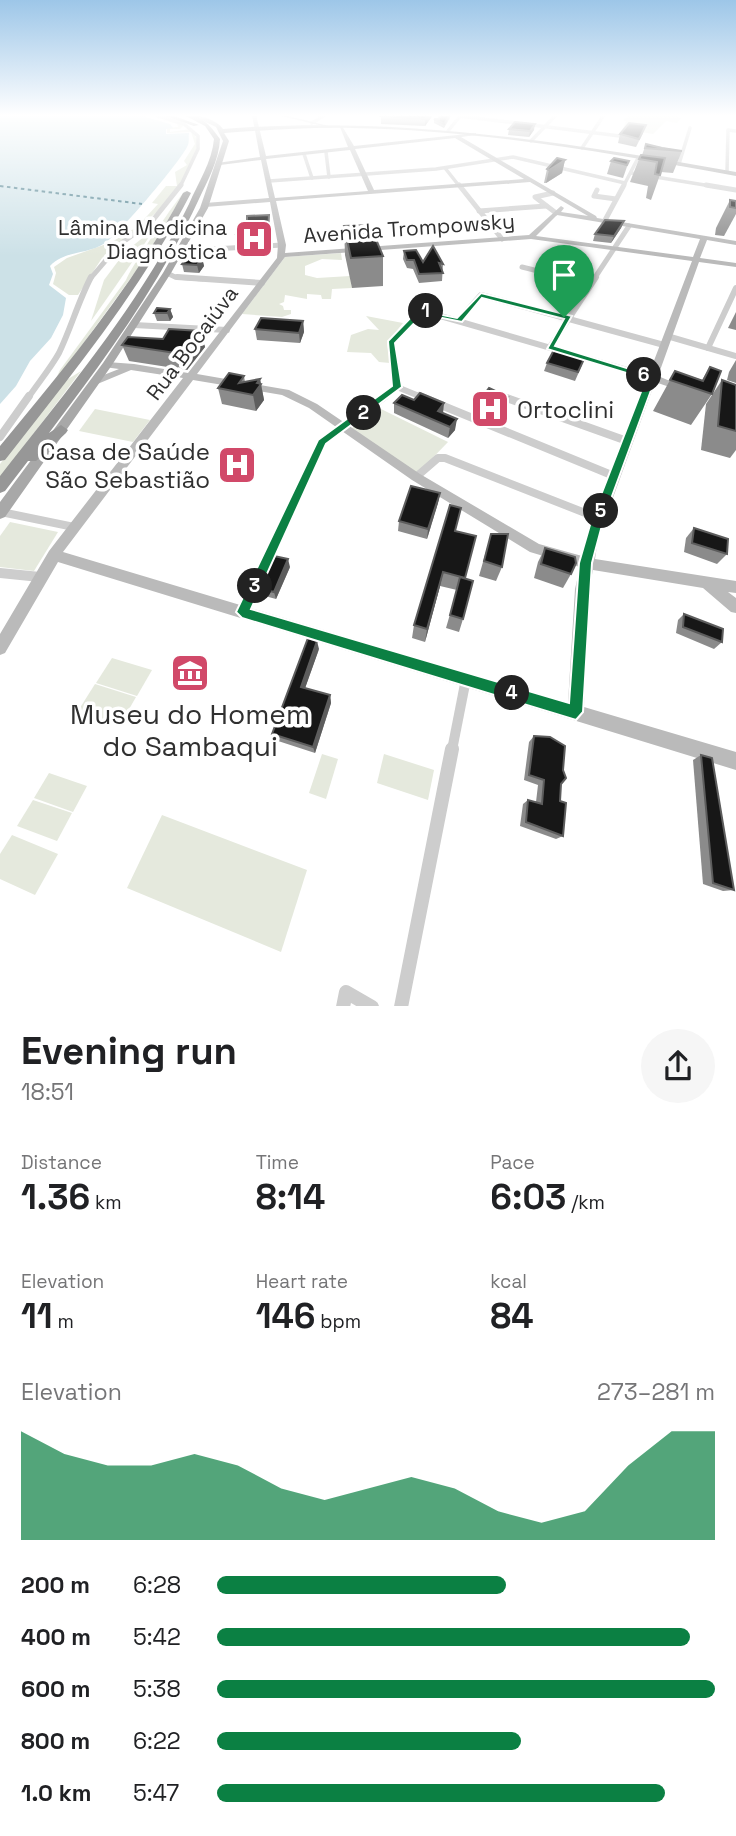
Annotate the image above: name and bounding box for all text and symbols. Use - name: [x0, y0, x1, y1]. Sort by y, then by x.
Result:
- street label: Avenida Trompowsky: [302, 207, 516, 249]
- place label: Lâmina Medicina Diagnóstica: [58, 214, 227, 265]
- hospital icon: Lâmina Medicina Diagnóstica: [233, 218, 275, 260]
- pin: [534, 245, 594, 317]
- icon: arrive: [545, 256, 583, 294]
- street label: Rua Bocaiúva: [140, 281, 244, 405]
- pin: 1: [408, 294, 444, 328]
- text: 1: [421, 298, 430, 323]
- pin: 6: [626, 358, 662, 392]
- text: 6: [638, 362, 649, 387]
- hospital icon: Ortoclini: [469, 388, 511, 430]
- place label: Ortoclini: [517, 394, 614, 425]
- pin: 2: [346, 396, 382, 430]
- text: 2: [358, 400, 369, 425]
- place label: Casa de Saúde São Sebastião: [40, 436, 210, 495]
- hospital icon: Casa de Saúde São Sebastião: [216, 444, 258, 486]
- pin: 5: [584, 494, 618, 528]
- text: 5: [595, 498, 606, 523]
- pin: 3: [238, 568, 272, 604]
- text: 3: [249, 573, 260, 598]
- museum icon: Museu do Homem do Sambaqui: [169, 652, 211, 694]
- pin: 4: [494, 676, 530, 710]
- text: 4: [505, 680, 518, 705]
- place label: Museu do Homem do Sambaqui: [70, 696, 310, 764]
- text: Evening run: [21, 1027, 237, 1075]
- button: share: [641, 1029, 715, 1103]
- text: 18:51: [21, 1077, 74, 1107]
- text: Distance: [21, 1150, 102, 1175]
- text: Time: [256, 1150, 299, 1175]
- text: Pace: [490, 1150, 535, 1175]
- text: 1.36: [21, 1175, 90, 1219]
- text: 8:14: [256, 1175, 325, 1219]
- text: 6:03: [490, 1175, 566, 1219]
- text: km: [90, 1190, 122, 1215]
- text: /km: [566, 1190, 605, 1215]
- text: Elevation: [21, 1269, 104, 1294]
- text: Heart rate: [256, 1269, 348, 1294]
- text: kcal: [490, 1269, 527, 1294]
- text: 11: [21, 1294, 53, 1338]
- text: 146: [256, 1294, 315, 1338]
- text: 84: [490, 1294, 534, 1338]
- text: m: [53, 1309, 74, 1334]
- text: bpm: [315, 1309, 361, 1334]
- text: Elevation: [21, 1377, 122, 1407]
- text: 273–281 m: [597, 1377, 715, 1407]
- text: 200 m: [21, 1570, 90, 1600]
- text: 6:28: [133, 1570, 181, 1600]
- text: 400 m: [21, 1622, 91, 1652]
- text: 5:42: [133, 1622, 181, 1652]
- text: 600 m: [21, 1674, 91, 1704]
- text: 5:38: [133, 1674, 181, 1704]
- text: 800 m: [21, 1726, 90, 1756]
- text: 6:22: [133, 1726, 181, 1756]
- text: 1.0 km: [21, 1778, 91, 1808]
- text: 5:47: [133, 1778, 179, 1808]

